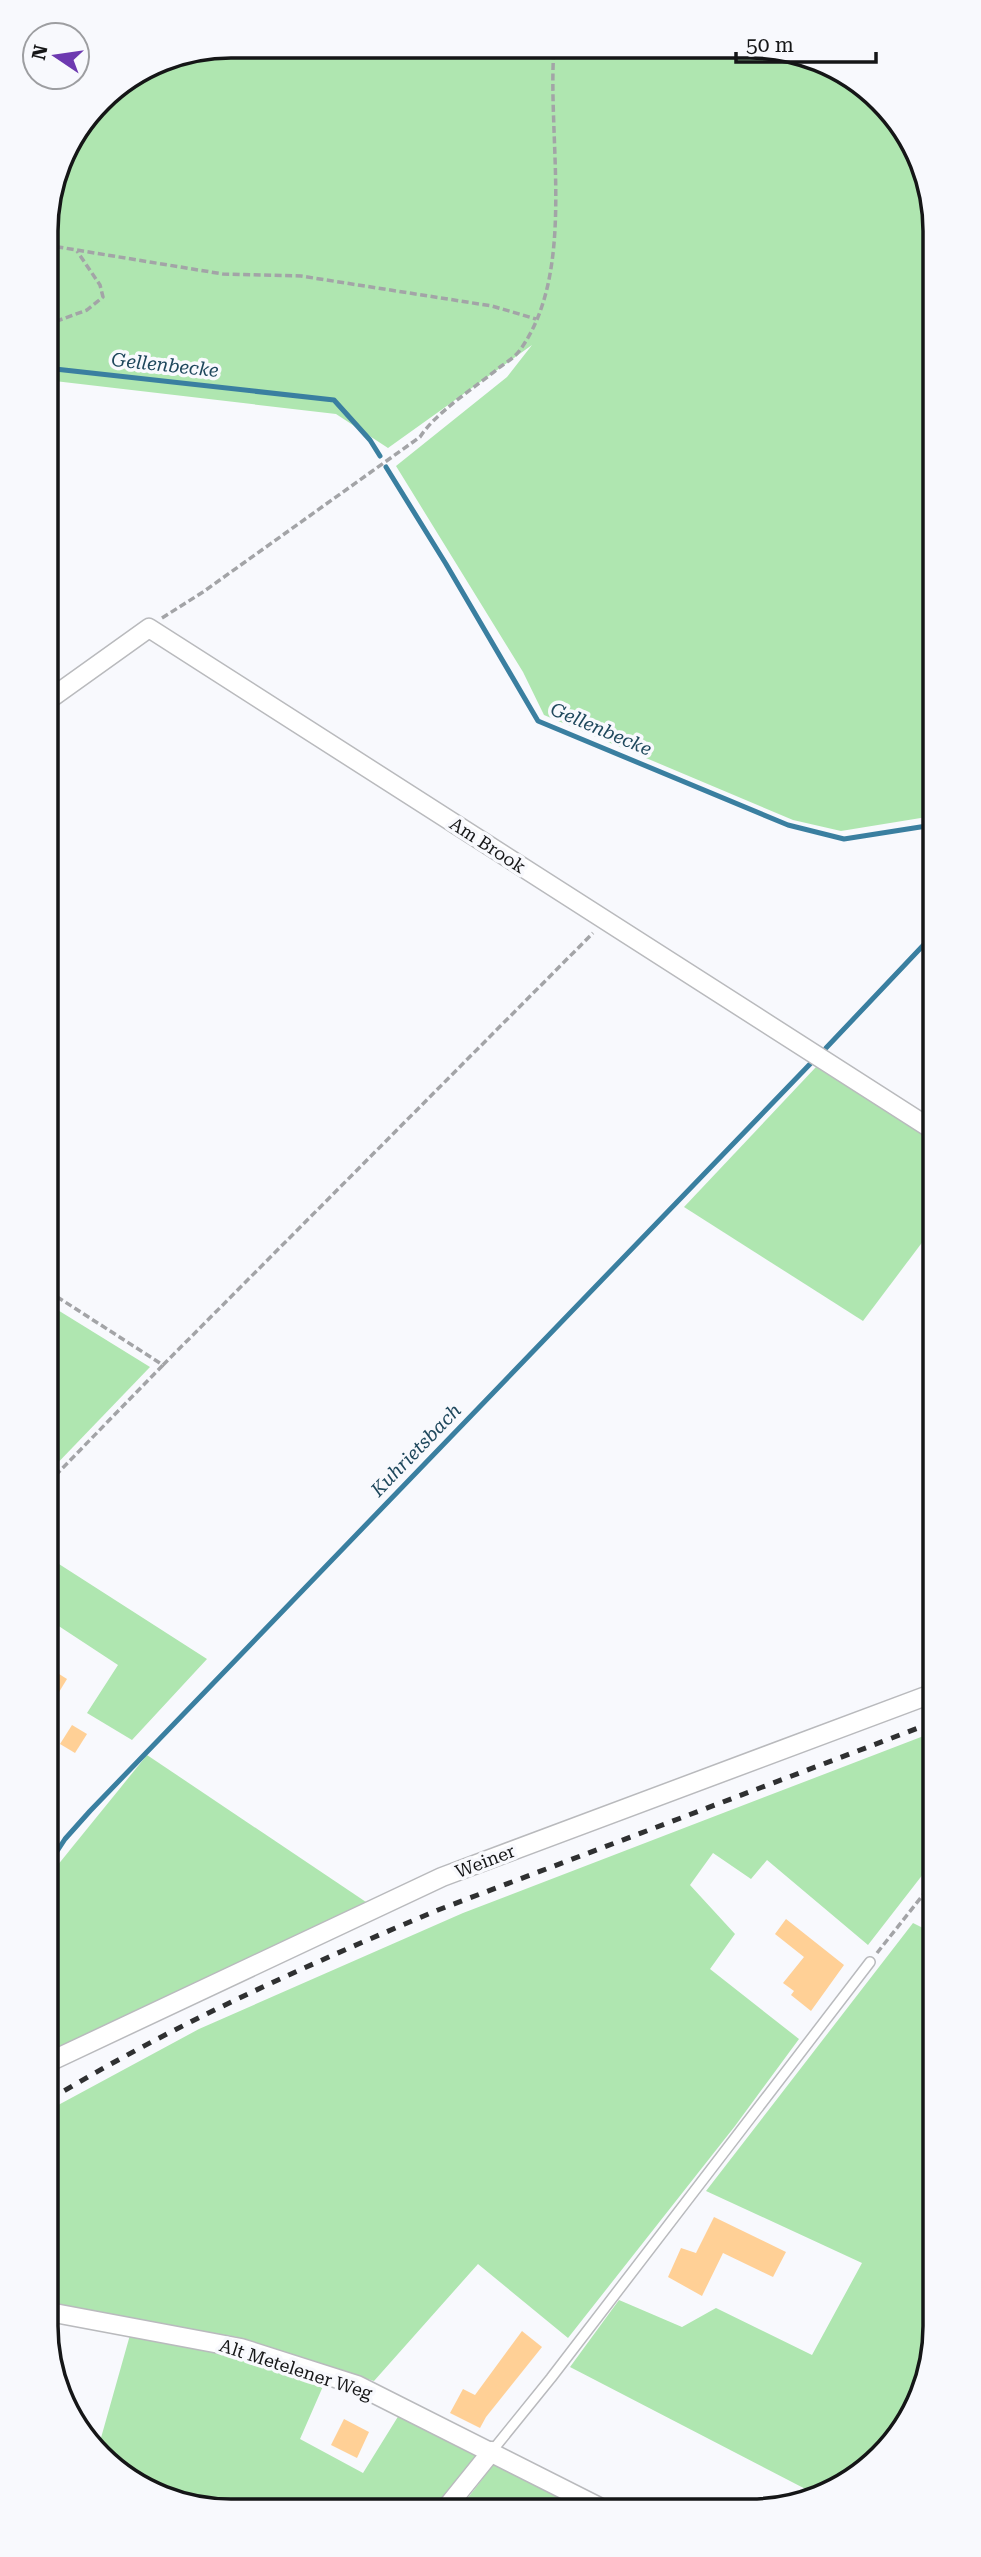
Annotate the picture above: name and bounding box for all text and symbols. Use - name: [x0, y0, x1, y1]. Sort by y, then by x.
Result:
- north arrow: [21, 21, 91, 91]
- scale bar: [736, 21, 876, 65]
- text: 50 m: [746, 33, 794, 57]
- text: N: [27, 42, 53, 62]
- water label: Gellenbecke: [110, 348, 220, 382]
- water label: Gellenbecke: [547, 697, 655, 761]
- street label: Am Brook: [446, 813, 530, 877]
- water label: Kuhrietsbach: [365, 1399, 466, 1502]
- street label: Weiner: [452, 1840, 518, 1882]
- street label: Alt Metelener Weg: [217, 2334, 376, 2404]

